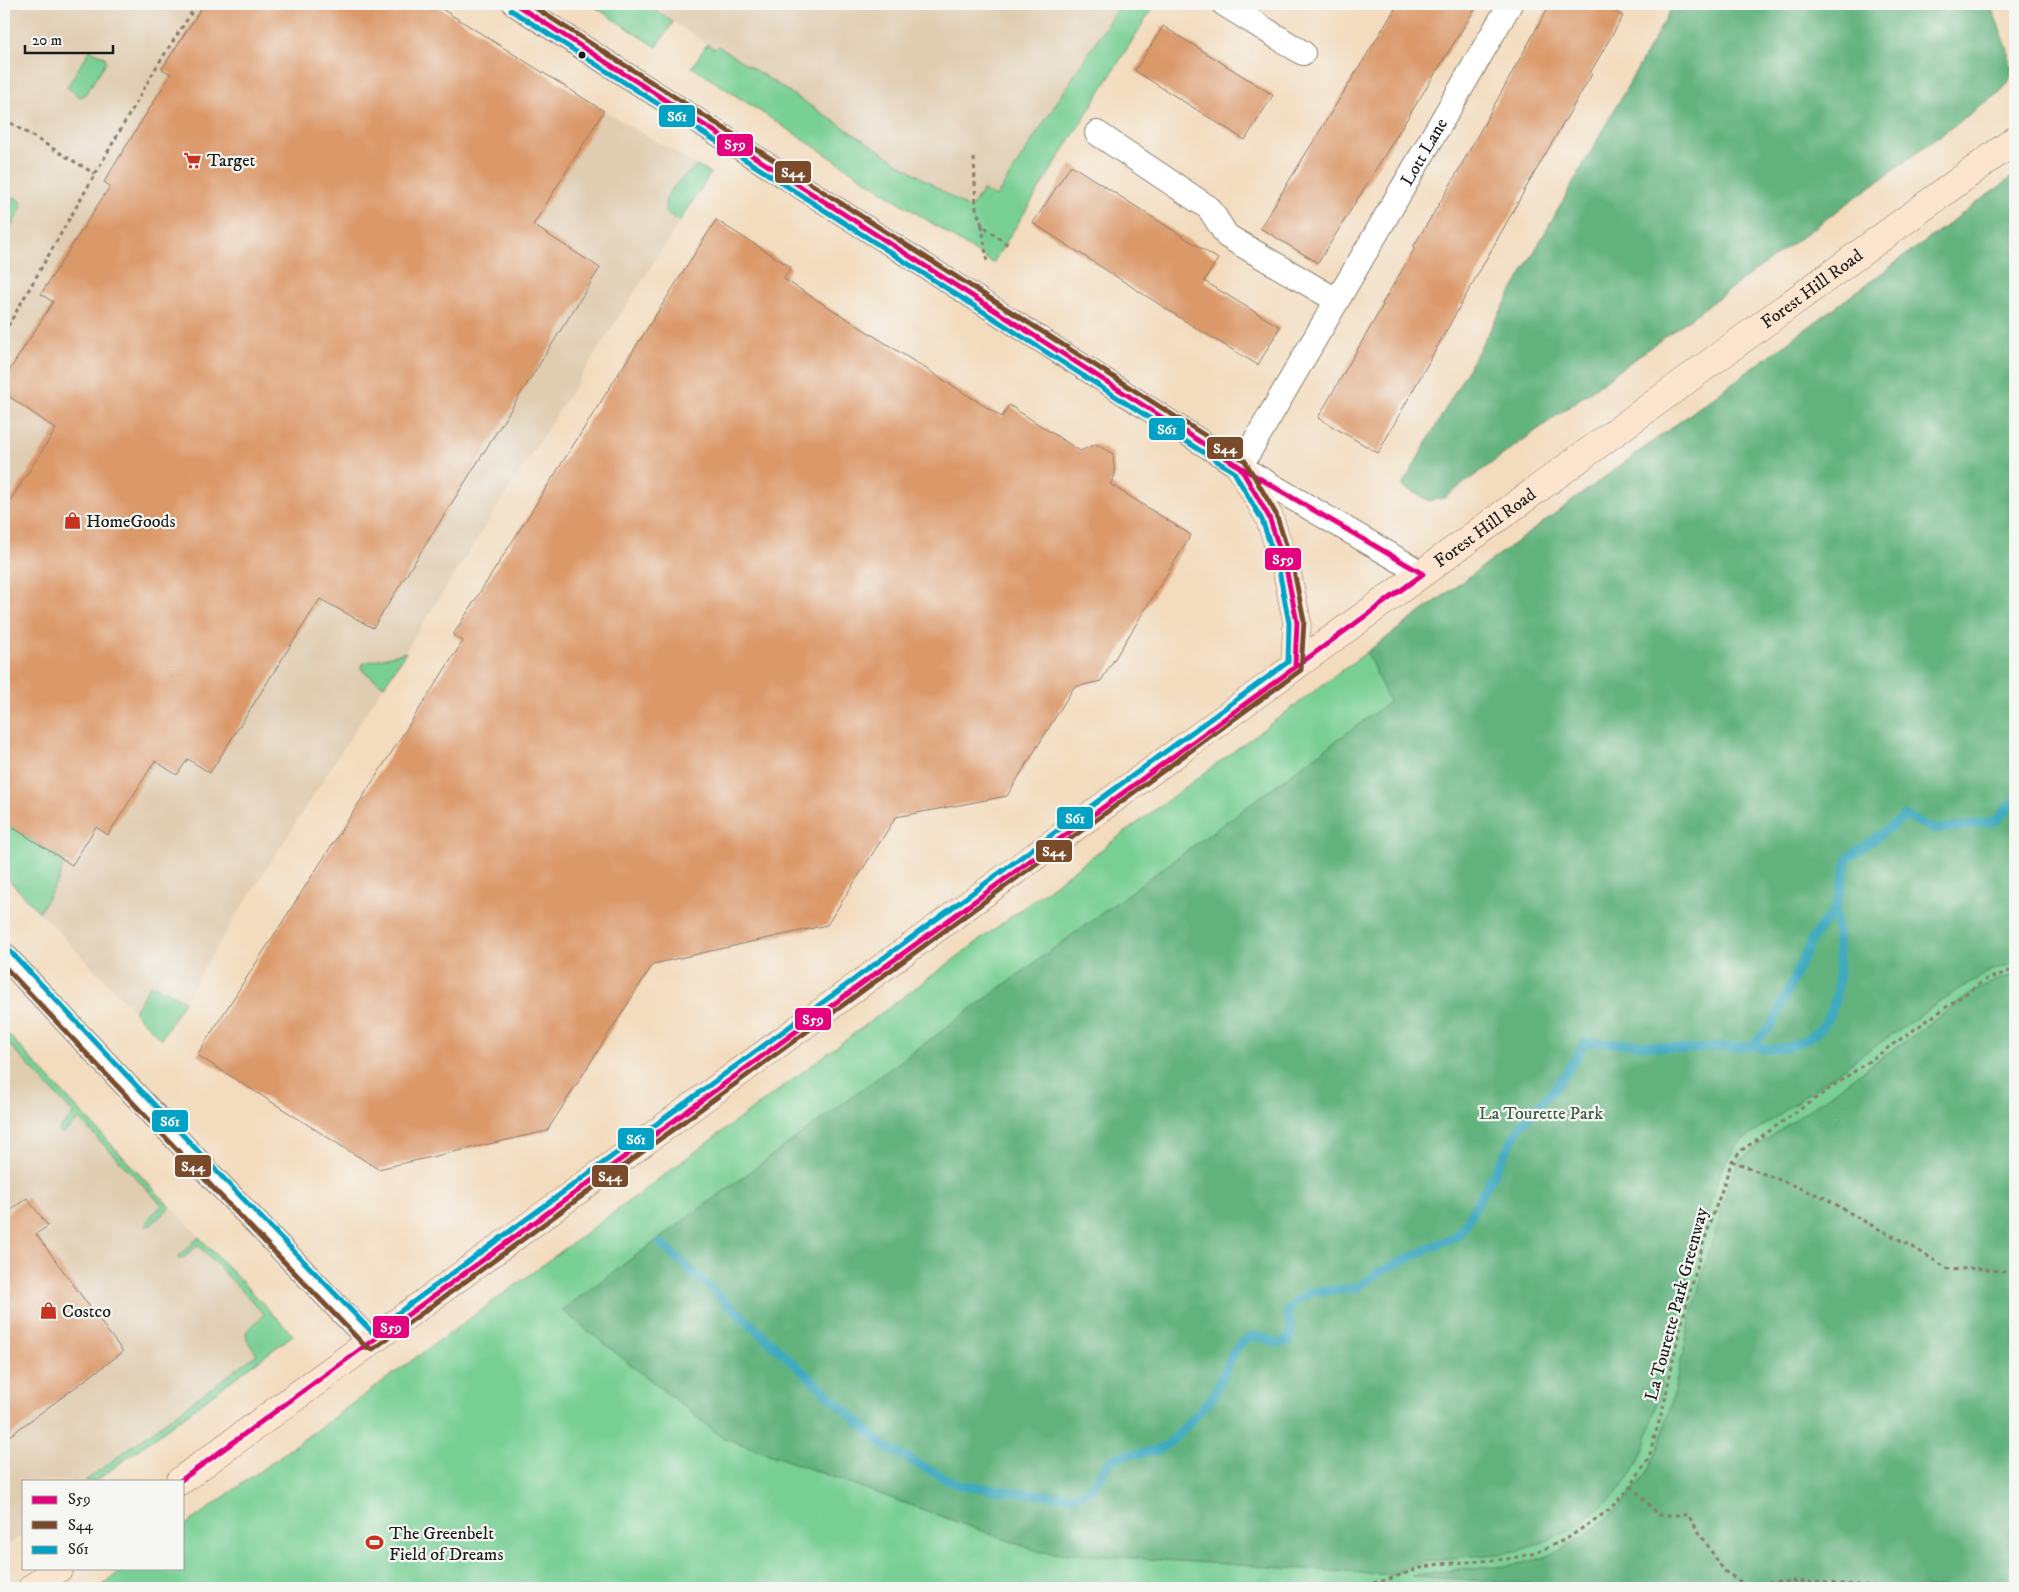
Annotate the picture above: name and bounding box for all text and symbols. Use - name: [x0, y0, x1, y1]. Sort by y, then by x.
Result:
- scale bar: [25, 22, 112, 54]
- text: 20 m: [32, 31, 62, 50]
- unlabelled marker: [577, 50, 587, 60]
- line badge: S61: [658, 104, 696, 128]
- text: S61: [667, 108, 687, 126]
- street label: Lott Lane: [1396, 114, 1453, 190]
- line badge: S59: [716, 133, 754, 157]
- text: S59: [724, 136, 746, 154]
- supermarket icon: Target: [183, 150, 203, 170]
- place label: Target: [207, 150, 256, 172]
- line badge: S44: [774, 160, 812, 184]
- text: S44: [781, 164, 806, 182]
- street label: Forest Hill Road: [1757, 245, 1868, 334]
- line badge: S61: [1148, 417, 1186, 441]
- text: S61: [1157, 421, 1177, 439]
- line badge: S44: [1206, 436, 1244, 460]
- text: S44: [1213, 440, 1238, 458]
- street label: Forest Hill Road: [1430, 484, 1541, 573]
- shop icon: HomeGoods: [62, 511, 82, 531]
- place label: HomeGoods: [86, 511, 176, 533]
- line badge: S59: [1264, 547, 1302, 571]
- text: S59: [1272, 551, 1294, 569]
- line badge: S61: [1056, 806, 1094, 830]
- text: S61: [1065, 810, 1085, 828]
- line badge: S44: [1035, 839, 1073, 863]
- text: S44: [1042, 843, 1067, 861]
- line badge: S59: [794, 1007, 832, 1031]
- text: S59: [802, 1011, 824, 1029]
- park label: La Tourette Park: [1479, 1103, 1603, 1125]
- line badge: S61: [151, 1109, 189, 1133]
- text: S61: [160, 1113, 180, 1131]
- line badge: S61: [617, 1127, 655, 1151]
- text: S61: [626, 1131, 646, 1149]
- line badge: S44: [174, 1154, 212, 1178]
- text: S44: [181, 1158, 206, 1176]
- line badge: S44: [591, 1164, 629, 1188]
- text: S44: [598, 1168, 623, 1186]
- street label: La Tourette Park Greenway: [1641, 1205, 1713, 1403]
- shop icon: Costco: [38, 1301, 58, 1321]
- place label: Costco: [62, 1301, 111, 1323]
- line badge: S59: [372, 1315, 410, 1339]
- text: S59: [380, 1319, 402, 1337]
- legend: [22, 1480, 185, 1570]
- text: S59: [68, 1490, 91, 1509]
- text: S44: [68, 1516, 94, 1535]
- place label: The Greenbelt Field of Dreams: [389, 1523, 503, 1566]
- sports icon: The Greenbelt Field of Dreams: [365, 1533, 385, 1553]
- text: S61: [68, 1540, 89, 1559]

